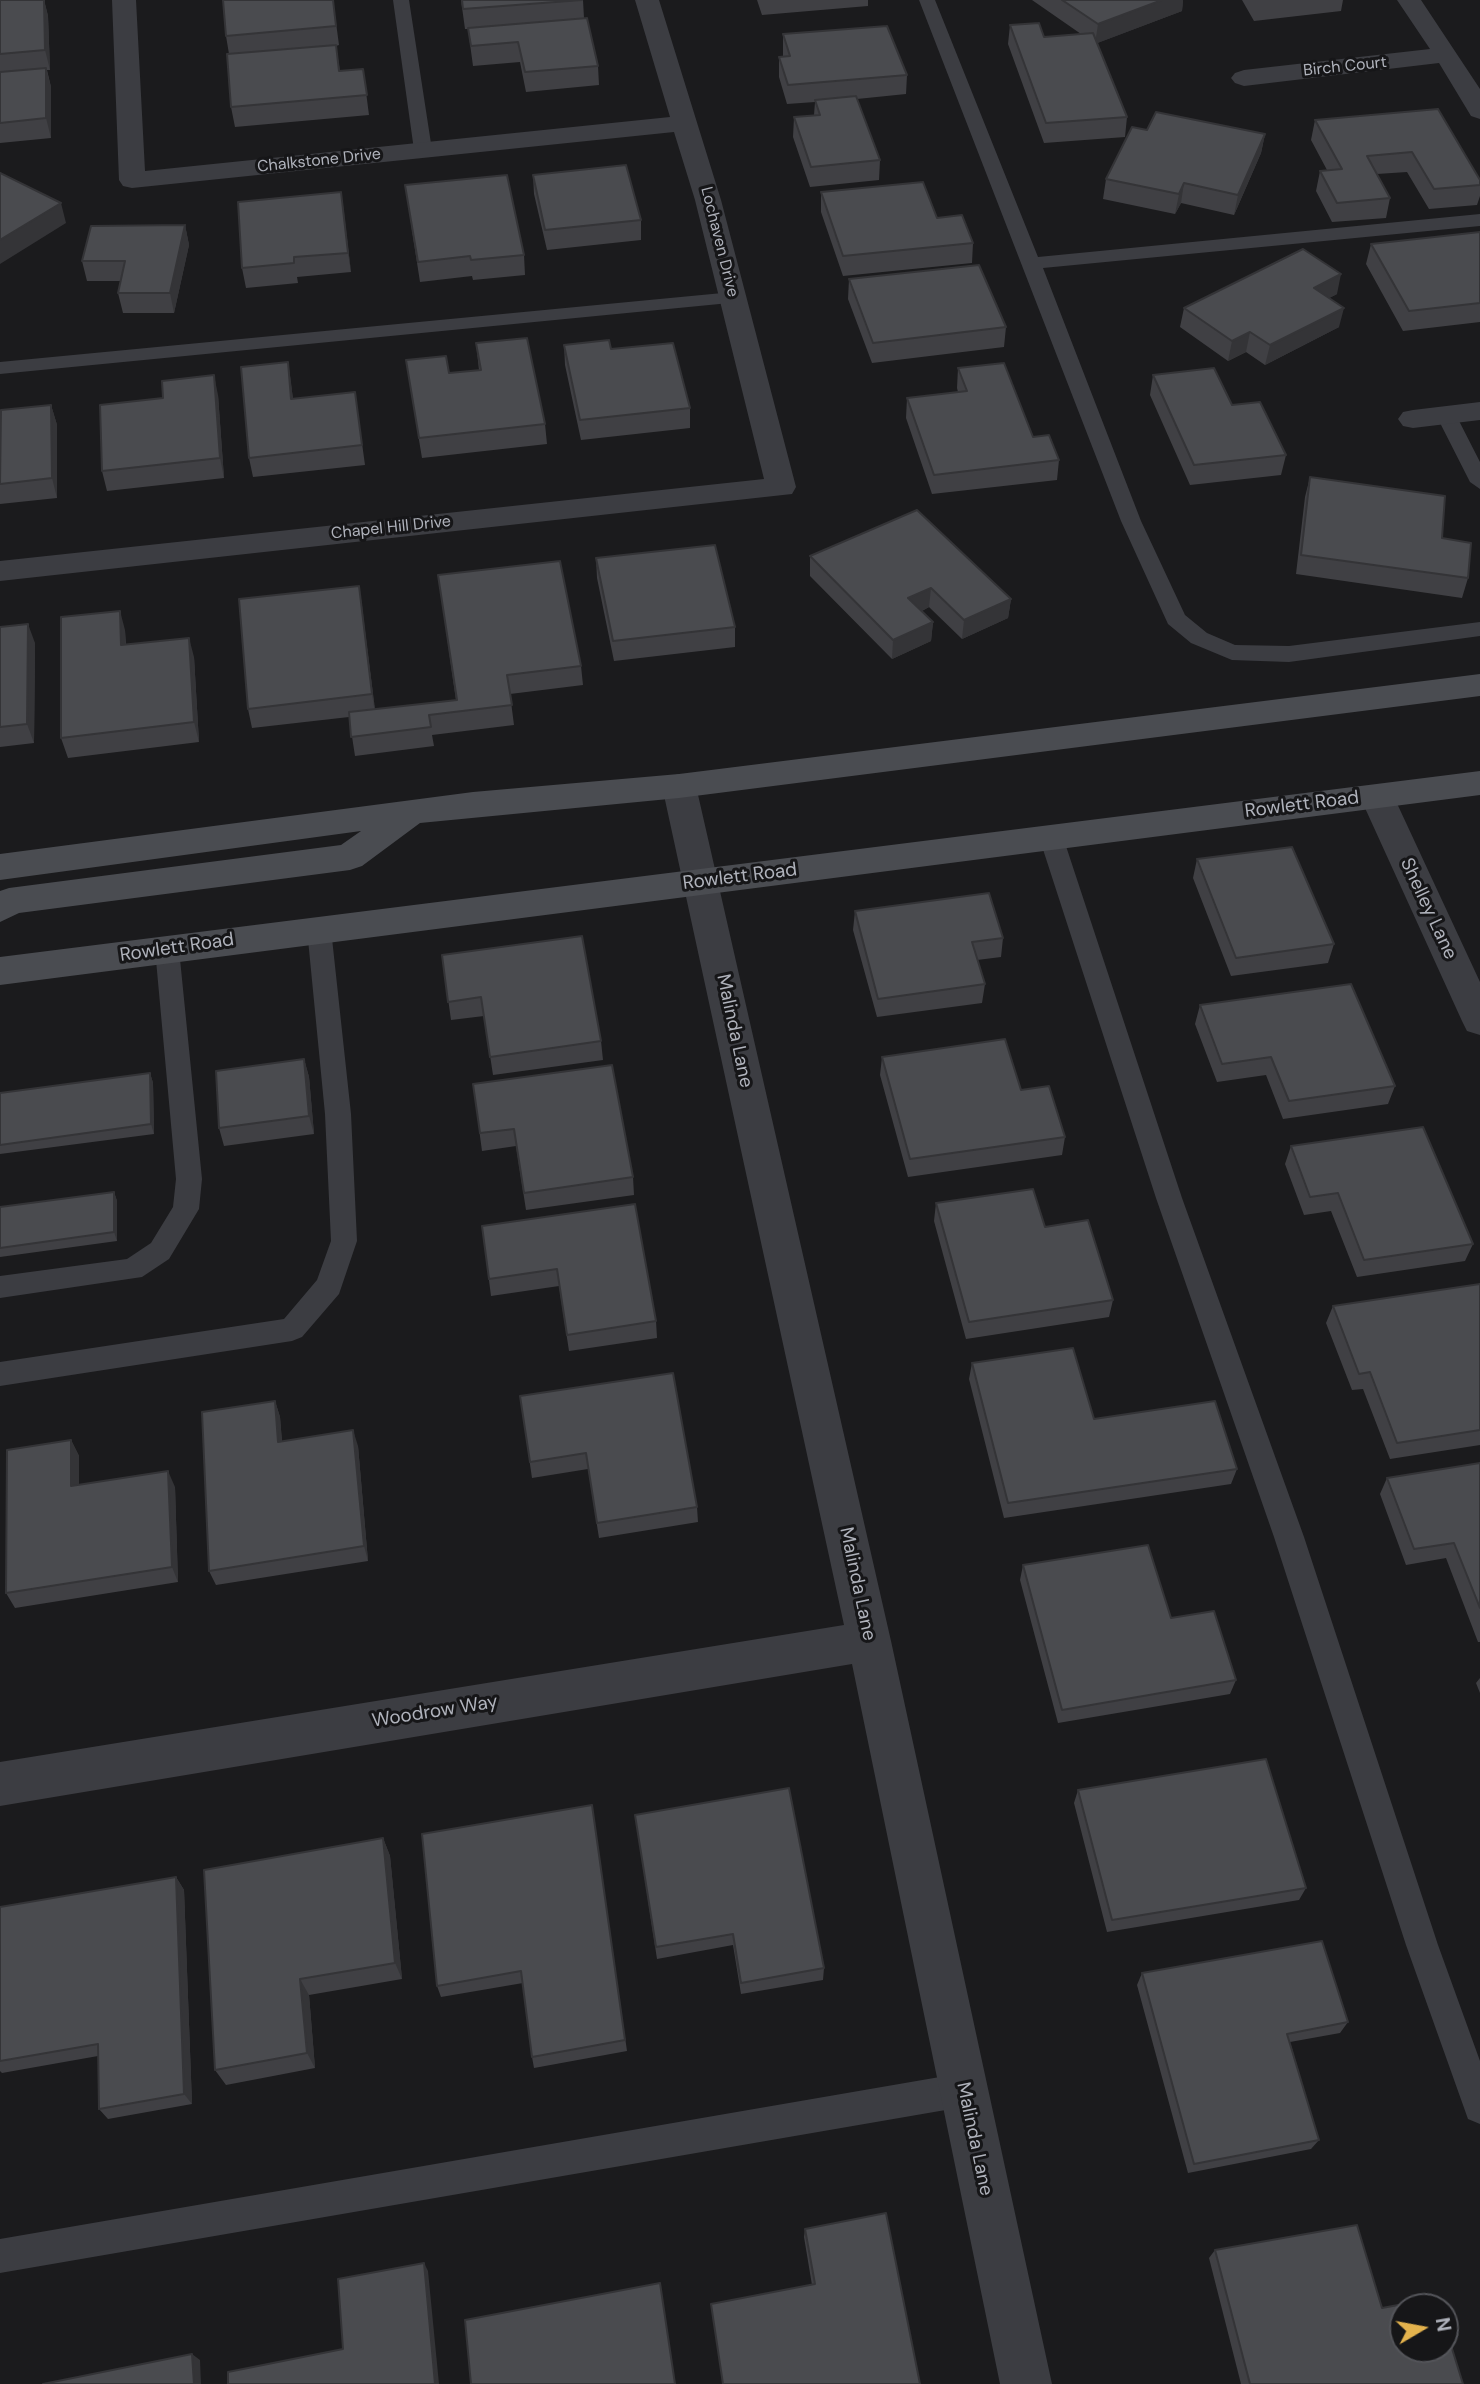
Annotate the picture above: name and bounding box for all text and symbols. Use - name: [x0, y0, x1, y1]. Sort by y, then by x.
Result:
- street label: Birch Court: [1302, 53, 1388, 81]
- street label: Chalkstone Drive: [256, 145, 382, 177]
- street label: Lochaven Drive: [696, 185, 742, 299]
- street label: Chapel Hill Drive: [330, 512, 452, 544]
- street label: Rowlett Road: [1244, 787, 1360, 823]
- street label: Shelley Lane: [1395, 855, 1461, 963]
- street label: Rowlett Road: [682, 859, 798, 895]
- street label: Rowlett Road: [118, 929, 236, 967]
- street label: Malinda Lane: [711, 972, 757, 1090]
- street label: Malinda Lane: [834, 1525, 880, 1643]
- street label: Woodrow Way: [370, 1691, 500, 1733]
- street label: Malinda Lane: [951, 2080, 997, 2198]
- north arrow: [1389, 2293, 1459, 2363]
- text: N: [1430, 2316, 1457, 2334]

